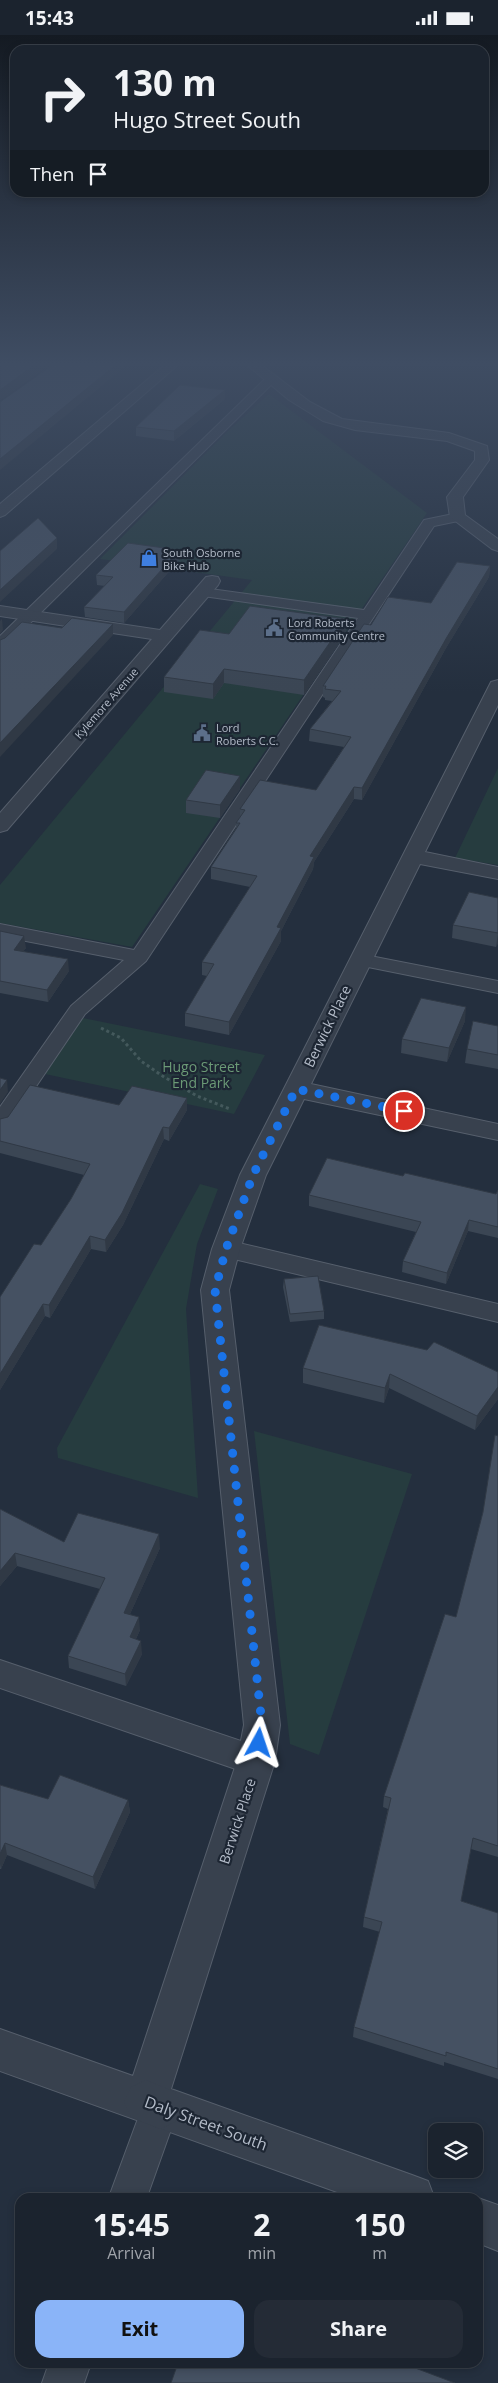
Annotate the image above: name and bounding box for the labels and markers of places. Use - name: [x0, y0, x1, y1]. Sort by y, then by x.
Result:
- place label: South Osborne Bike Hub: [163, 545, 240, 573]
- shop icon: South Osborne Bike Hub: [139, 548, 159, 568]
- place label: Lord Roberts Community Centre: [288, 615, 385, 643]
- public building icon: Lord Roberts Community Centre: [264, 618, 284, 638]
- place label: Lord Roberts C.C.: [216, 720, 279, 748]
- public building icon: Lord Roberts C.C.: [192, 723, 212, 743]
- pin: [383, 1090, 425, 1132]

